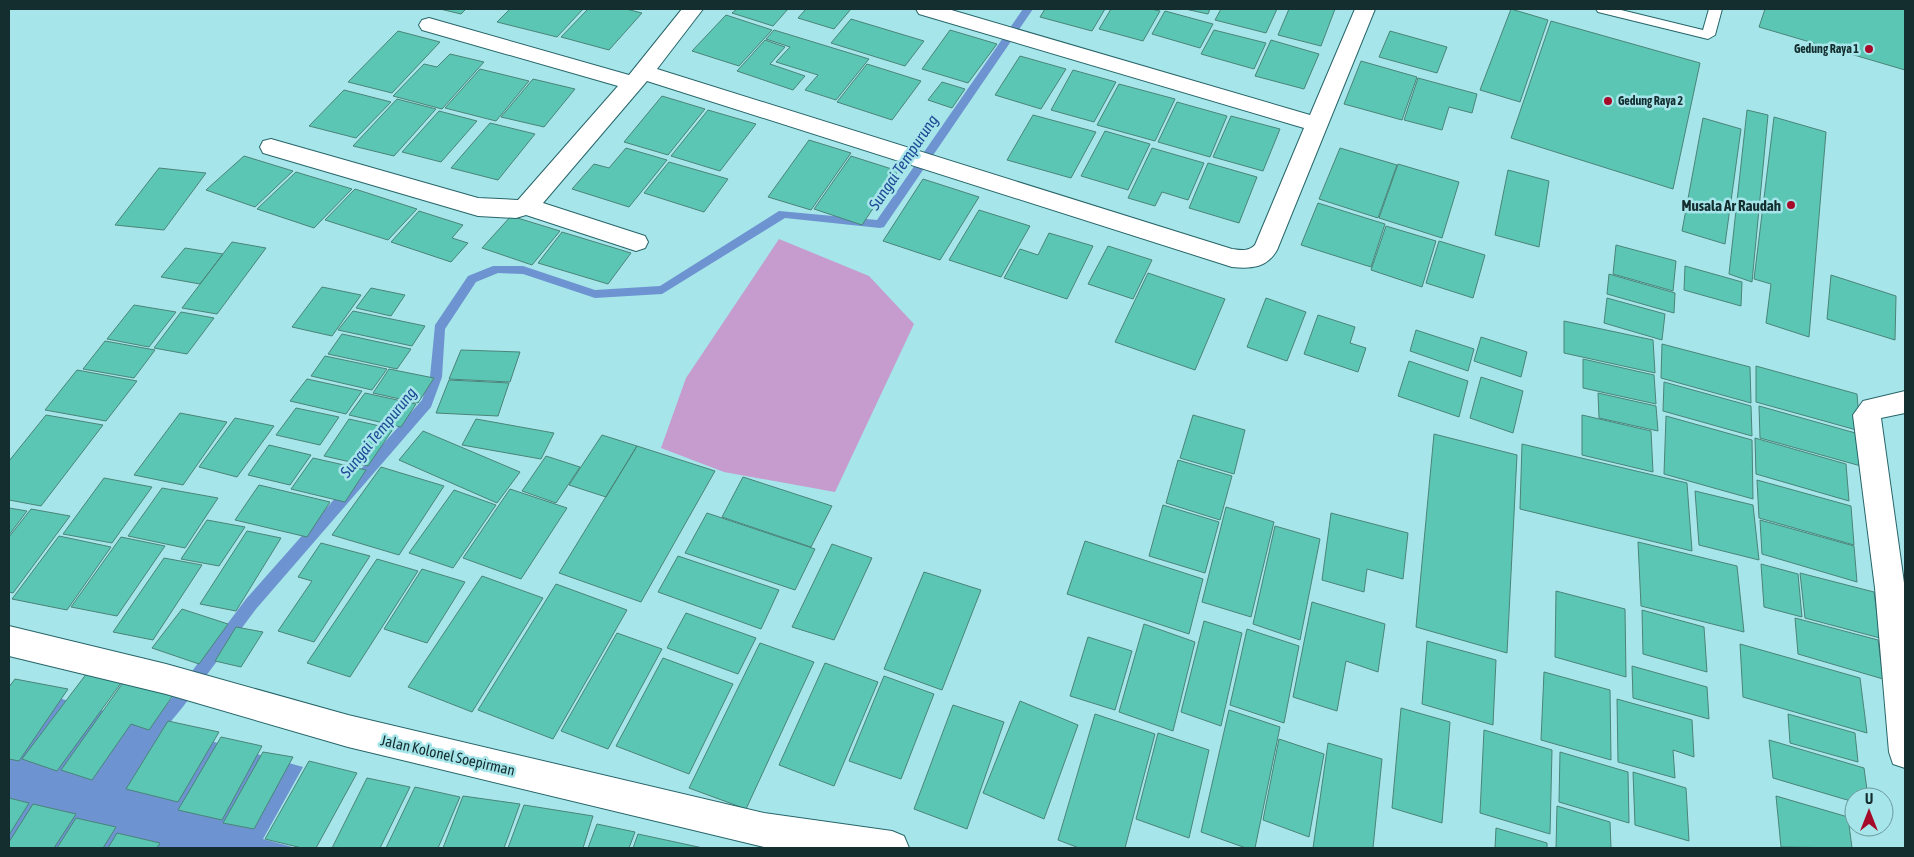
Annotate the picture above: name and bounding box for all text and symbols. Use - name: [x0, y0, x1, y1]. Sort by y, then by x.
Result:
- place label: Gedung Raya 1: [1794, 42, 1859, 56]
- marker: Gedung Raya 1: [1863, 43, 1875, 55]
- place label: Gedung Raya 2: [1618, 94, 1683, 108]
- marker: Gedung Raya 2: [1602, 95, 1614, 107]
- water label: Sungai Tempurung: [864, 111, 942, 214]
- place label: Musala Ar Raudah: [1682, 197, 1781, 214]
- marker: Musala Ar Raudah: [1785, 199, 1797, 211]
- water label: Sungai Tempurung: [336, 383, 421, 482]
- street label: Jalan Kolonel Soepirman: [379, 731, 517, 779]
- north arrow: [1844, 787, 1894, 837]
- text: U: [1865, 791, 1873, 807]

